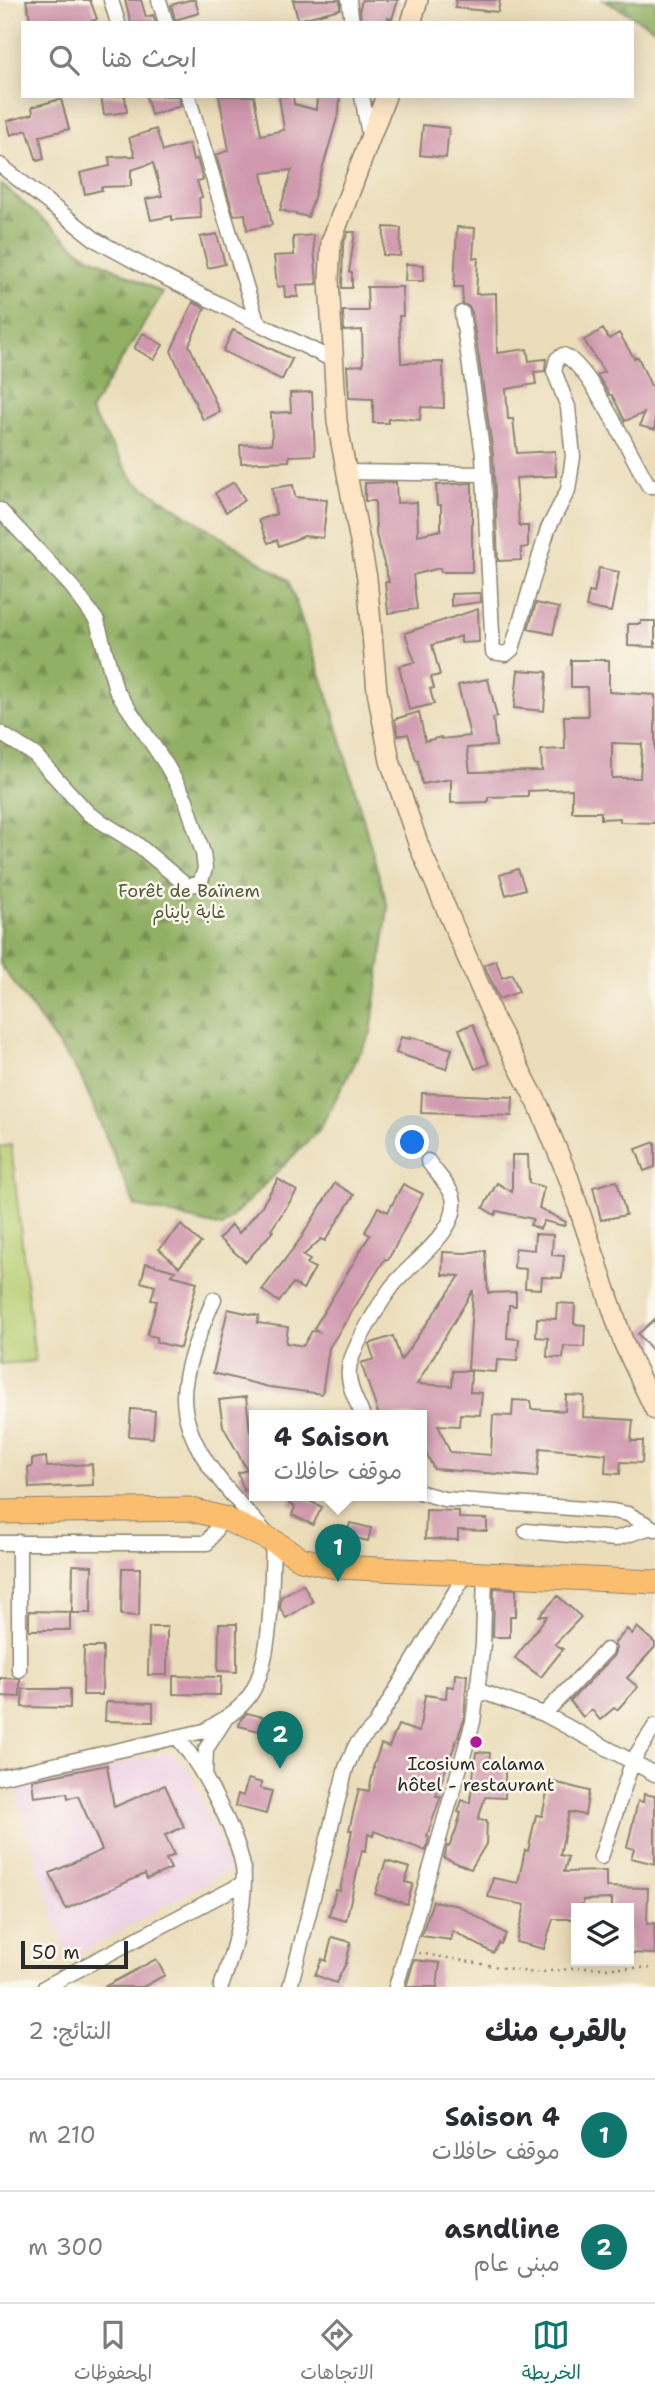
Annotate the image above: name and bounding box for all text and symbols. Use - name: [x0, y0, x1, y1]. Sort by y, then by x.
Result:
- search box: [21, 21, 634, 98]
- text: ابحث هنا: [101, 40, 197, 75]
- icon: search: [45, 41, 83, 79]
- park label: Forêt de Baïnem غابة باينام: [118, 879, 260, 926]
- your location: [395, 1125, 429, 1159]
- popup: [249, 1410, 427, 1501]
- text: 4 Saison: [274, 1419, 389, 1454]
- text: موقف حافلات: [274, 1456, 402, 1486]
- pin: 1: [315, 1524, 361, 1582]
- pin: 2: [257, 1711, 303, 1769]
- marker: Icosium calama hôtel - restaurant: [468, 1734, 484, 1750]
- place label: Icosium calama hôtel - restaurant: [397, 1752, 555, 1797]
- map controls: [571, 1903, 634, 1966]
- button: layers: [571, 1903, 634, 1966]
- scale bar: [21, 1938, 128, 1970]
- text: 50 m: [32, 1940, 80, 1965]
- text: بالقرب منك: [485, 2010, 627, 2051]
- text: النتائج: 2: [28, 2016, 111, 2046]
- text: 4 Saison: [445, 2099, 560, 2134]
- text: 210 m: [28, 2120, 96, 2150]
- text: 1: [599, 2120, 609, 2150]
- text: موقف حافلات: [432, 2136, 560, 2166]
- text: asndline: [444, 2211, 560, 2246]
- text: 300 m: [28, 2232, 103, 2262]
- text: 2: [596, 2232, 612, 2262]
- text: مبنى عام: [473, 2248, 560, 2278]
- tab: المحفوظات: [74, 2316, 152, 2389]
- tab: الاتجاهات: [300, 2316, 374, 2389]
- tab: الخريطة: [522, 2316, 581, 2389]

